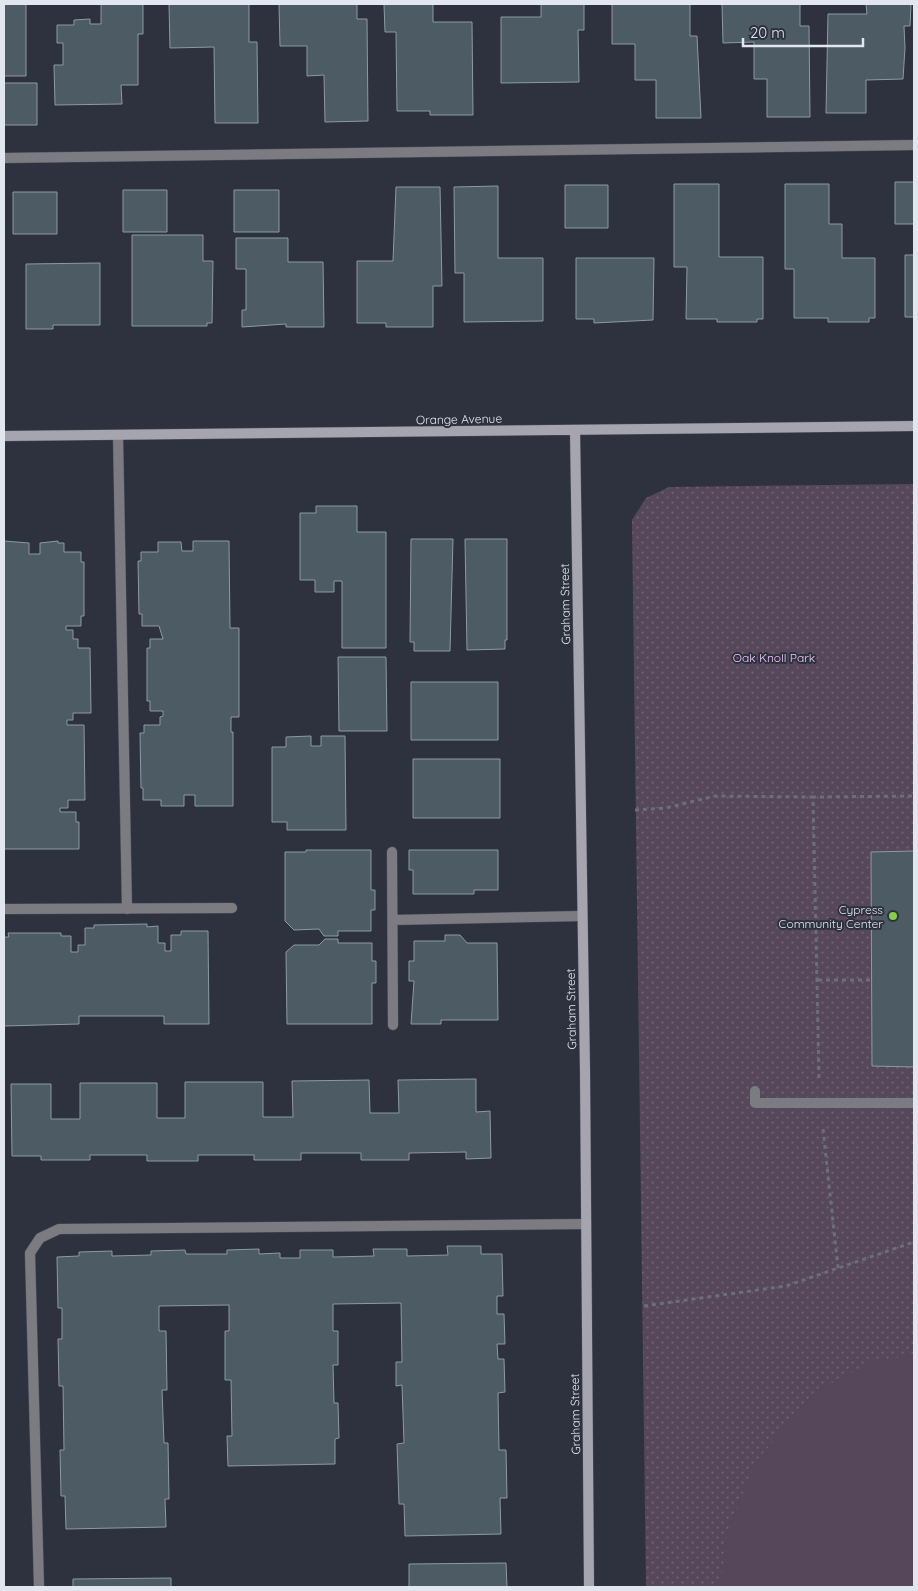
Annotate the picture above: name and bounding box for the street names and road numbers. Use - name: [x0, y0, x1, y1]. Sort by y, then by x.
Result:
- street label: Orange Avenue: [416, 411, 502, 427]
- street label: Graham Street: [557, 563, 573, 645]
- street label: Graham Street: [563, 968, 579, 1050]
- street label: Graham Street: [567, 1373, 583, 1455]

